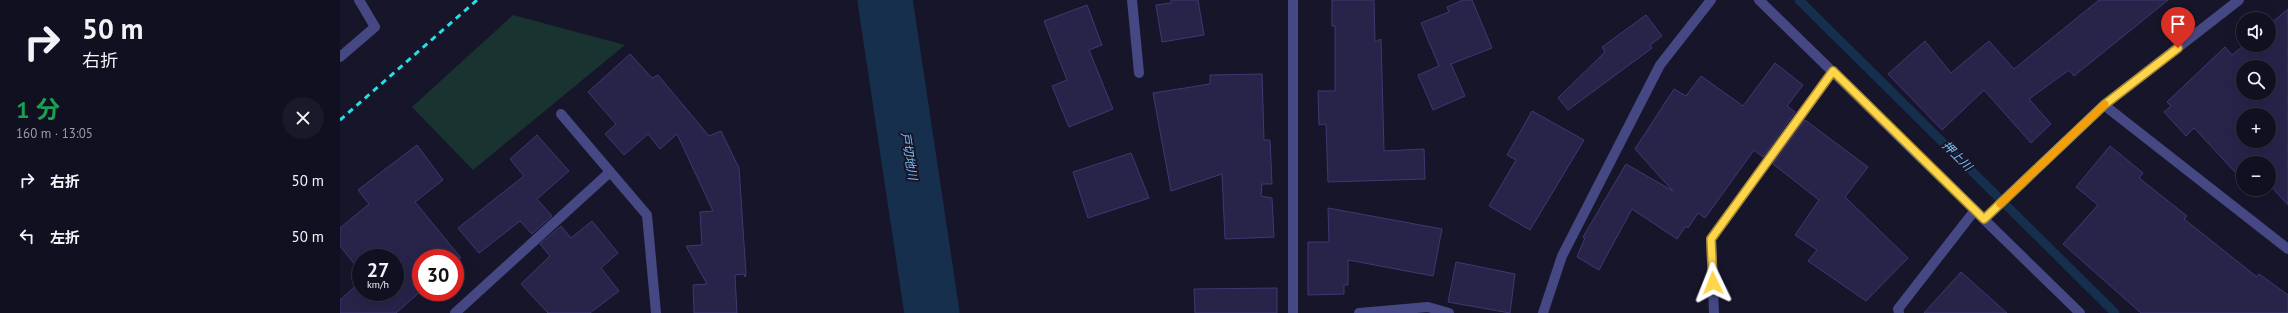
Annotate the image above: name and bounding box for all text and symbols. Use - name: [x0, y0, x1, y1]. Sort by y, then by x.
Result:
- pin: [2161, 7.0, 2195, 48]
- text: 50 m: [82, 10, 143, 47]
- map controls: [2236, 12, 2276, 196]
- button: sound: [2236, 12, 2276, 52]
- icon: arrive: [2167, 13, 2189, 35]
- icon: right: [16, 16, 68, 68]
- text: 右折: [82, 49, 118, 72]
- button: search: [2236, 60, 2276, 100]
- text: 1 分: [16, 94, 60, 125]
- button: close: [282, 97, 324, 139]
- button: +: [2236, 108, 2276, 148]
- text: 160 m · 13:05: [16, 125, 93, 142]
- water label: 戸切地川: [898, 131, 921, 183]
- water label: 押上川: [1939, 138, 1977, 175]
- button: −: [2236, 156, 2276, 196]
- icon: right: [16, 169, 38, 191]
- text: 50 m: [291, 171, 324, 190]
- text: 右折: [50, 172, 80, 191]
- icon: left: [16, 225, 38, 247]
- text: 50 m: [291, 227, 324, 246]
- text: 左折: [50, 228, 80, 247]
- speed limit sign: 30: [412, 249, 464, 301]
- text: 27: [367, 257, 389, 283]
- position arrow: [1692, 262, 1734, 304]
- text: km/h: [367, 278, 389, 291]

